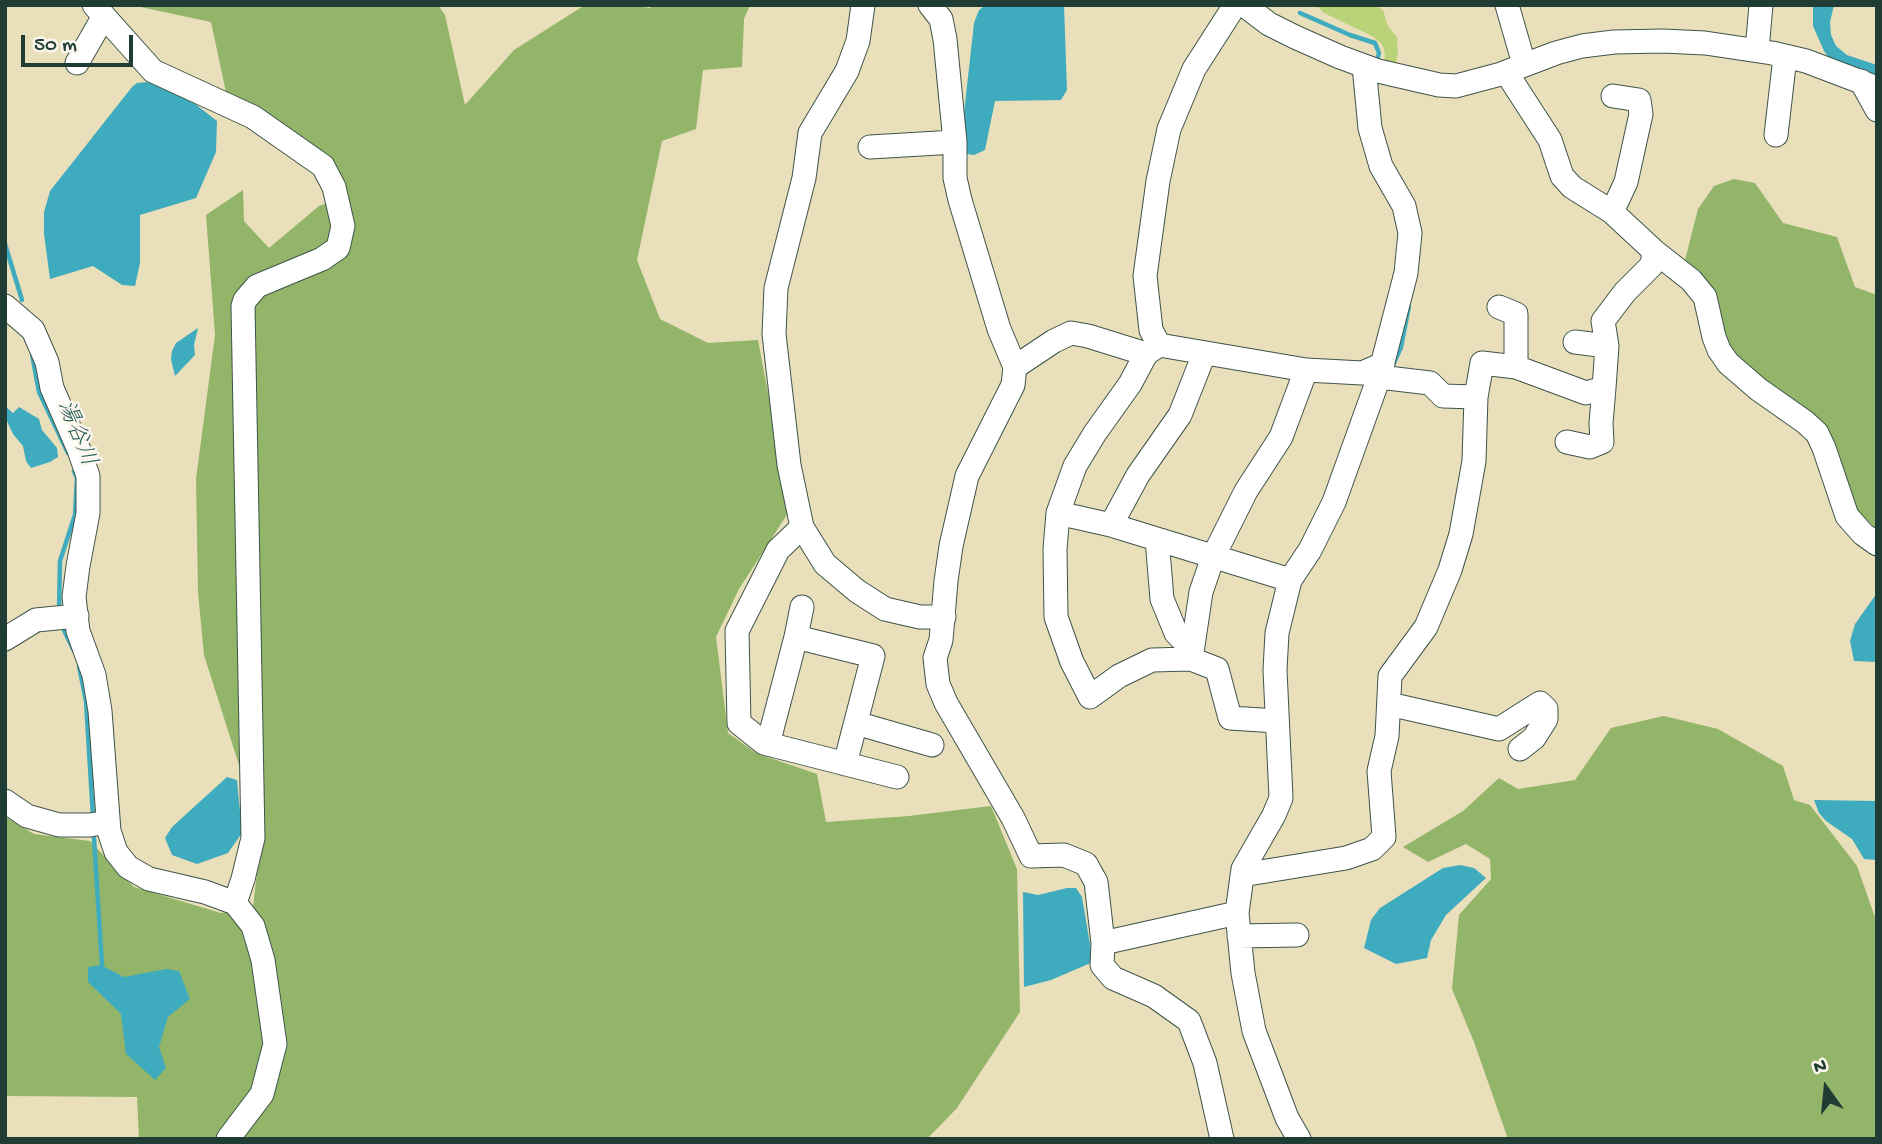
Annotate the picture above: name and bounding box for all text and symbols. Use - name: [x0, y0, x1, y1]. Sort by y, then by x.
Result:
- scale bar: [24, 21, 136, 65]
- text: 50 m: [34, 34, 77, 59]
- water label: 湯谷川: [49, 397, 101, 471]
- north arrow: [1791, 1053, 1861, 1123]
- text: N: [1811, 1055, 1829, 1080]

